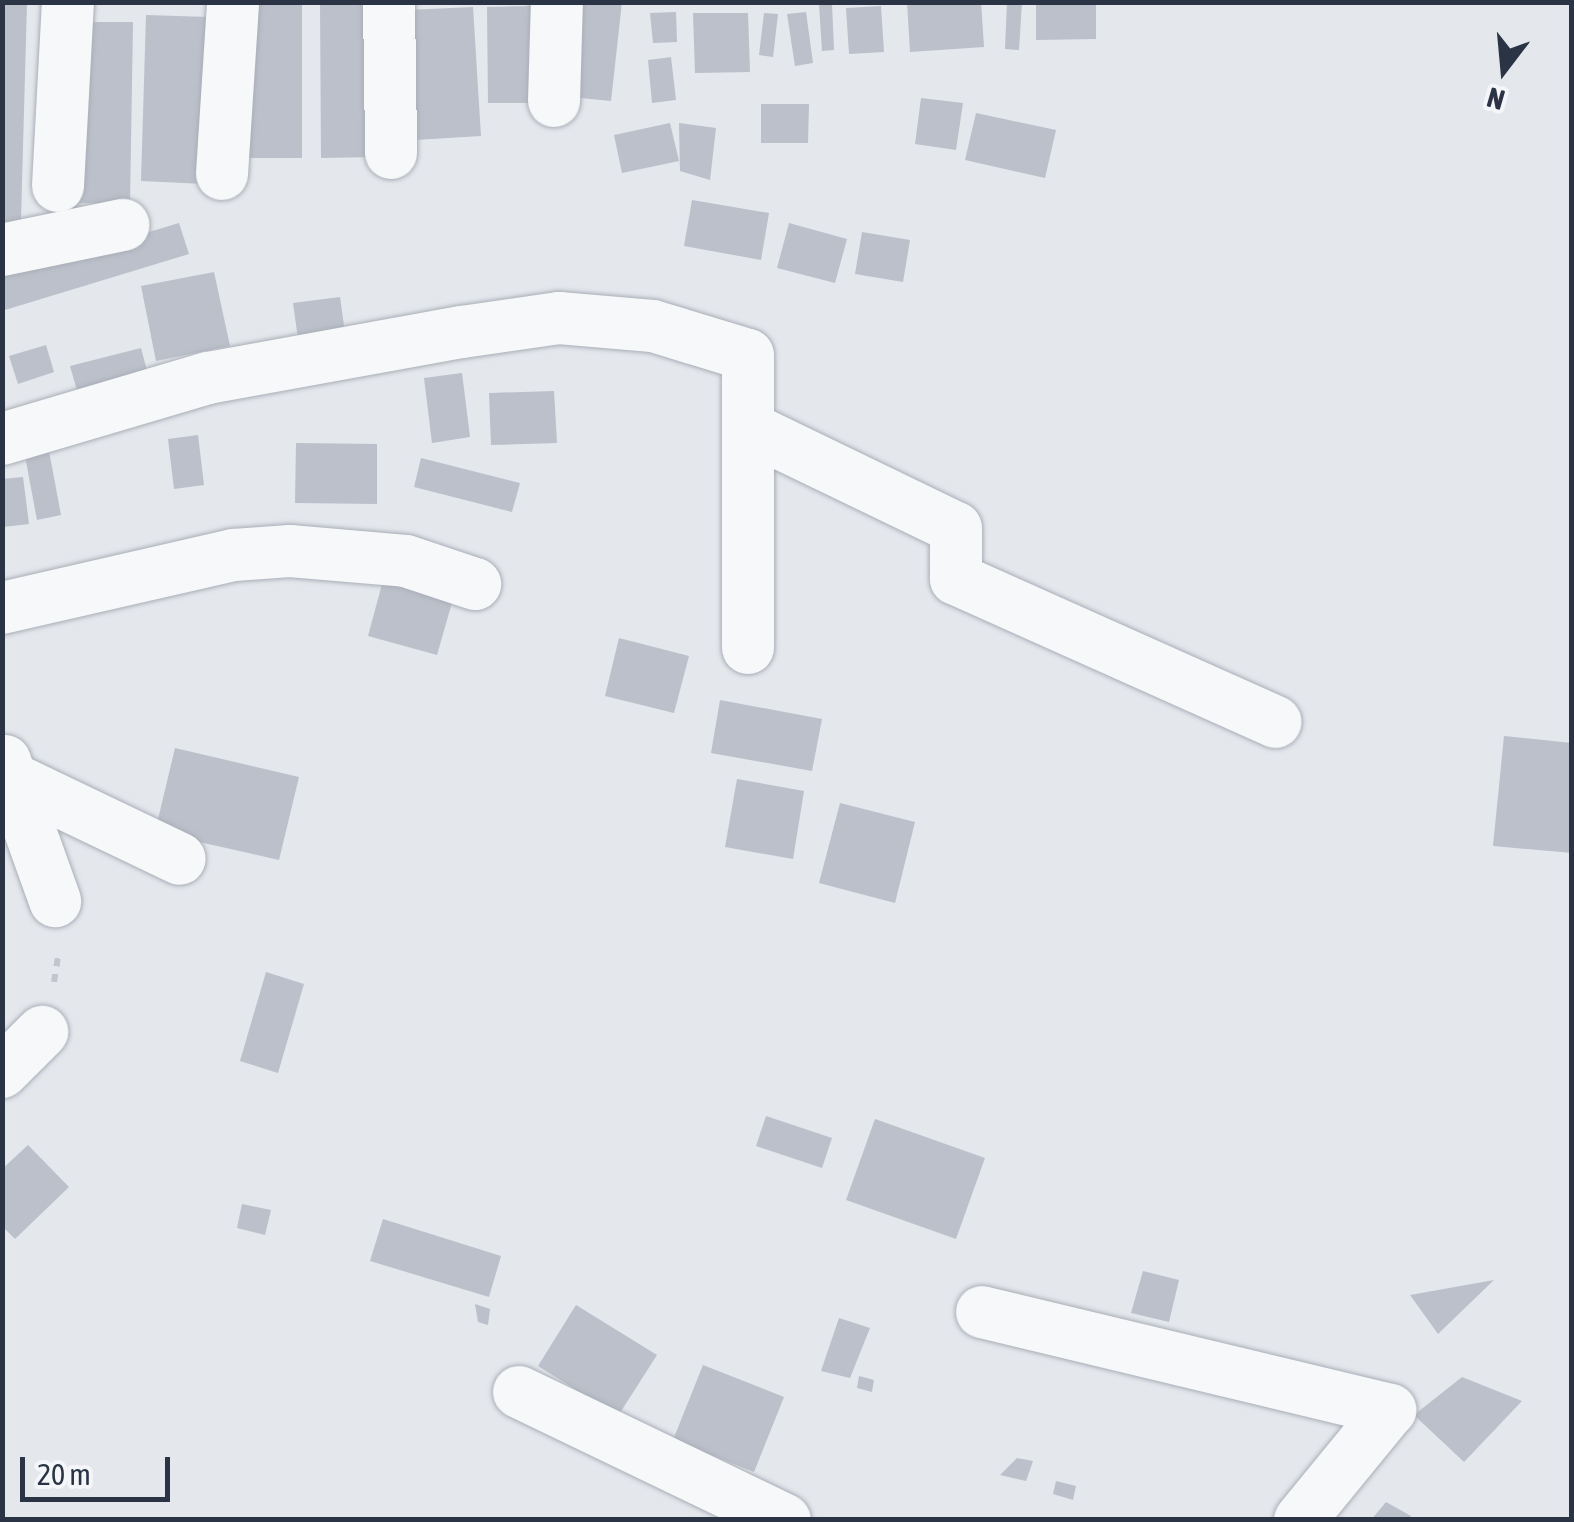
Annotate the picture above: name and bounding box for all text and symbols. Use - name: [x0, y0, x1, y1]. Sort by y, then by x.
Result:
- north arrow: [1454, 20, 1554, 120]
- text: N: [1483, 81, 1508, 116]
- scale bar: [25, 1437, 175, 1499]
- text: 20 m: [37, 1457, 91, 1491]

